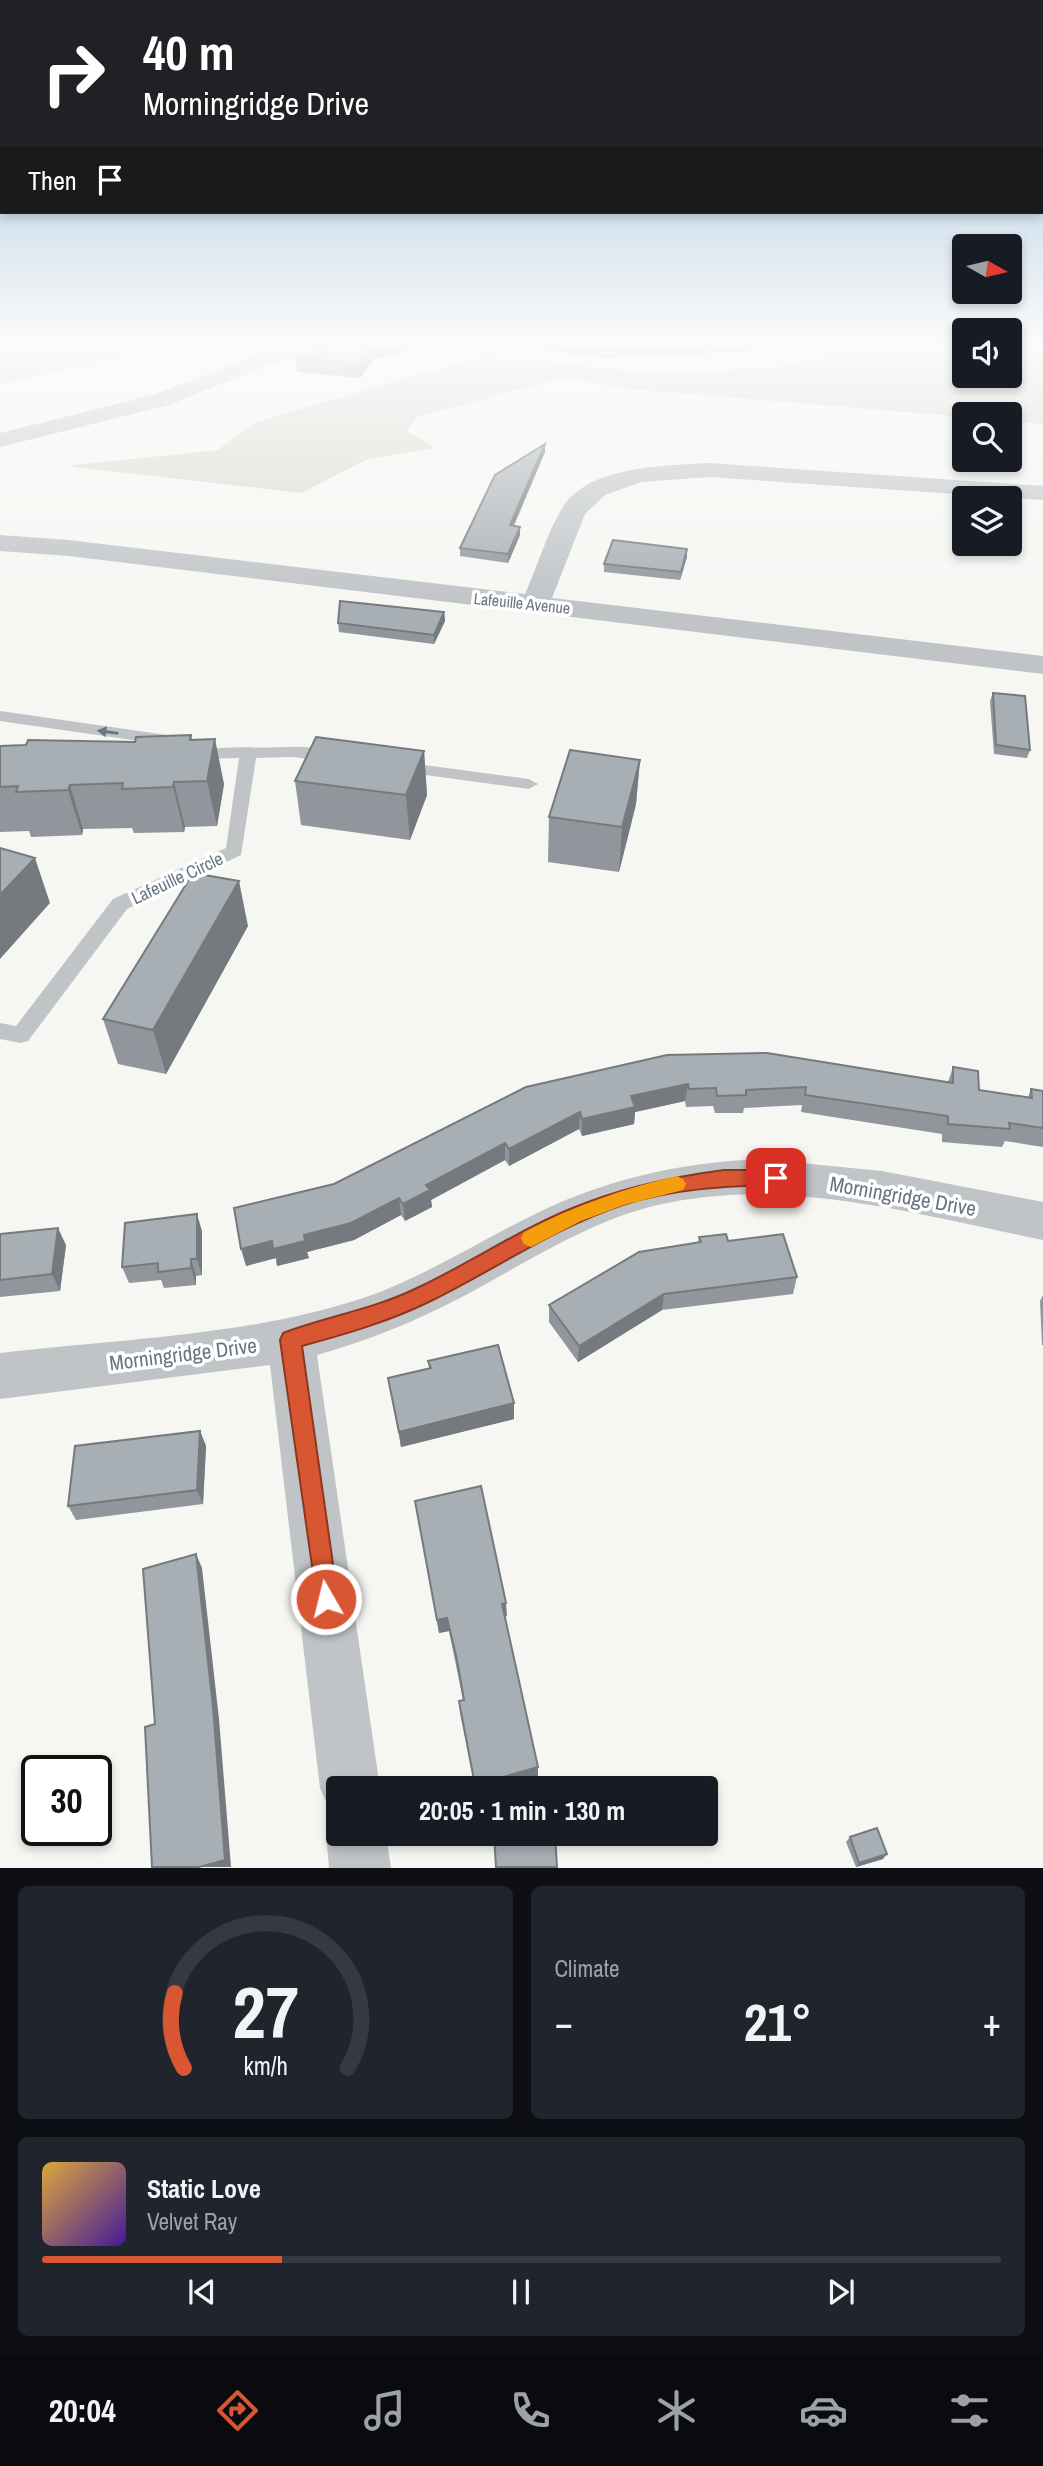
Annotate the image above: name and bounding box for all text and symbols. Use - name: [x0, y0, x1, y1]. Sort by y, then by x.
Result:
- text: 40 m: [143, 19, 235, 85]
- icon: right: [28, 28, 119, 119]
- text: Morningridge Drive: [143, 82, 369, 125]
- icon: arrive: [91, 161, 129, 199]
- text: Then: [28, 163, 77, 198]
- north arrow: [952, 234, 1022, 304]
- map controls: [952, 234, 1022, 556]
- button: sound: [952, 318, 1022, 388]
- button: search: [952, 402, 1022, 472]
- button: layers: [952, 486, 1022, 556]
- street label: Lafeuille Avenue: [473, 587, 571, 619]
- one-way arrow: [96, 726, 118, 737]
- street label: Lafeuille Circle: [127, 846, 227, 910]
- pin: [746, 1148, 806, 1208]
- icon: arrive: [757, 1159, 795, 1197]
- street label: Morningridge Drive: [827, 1169, 979, 1223]
- street label: Morningridge Drive: [108, 1331, 258, 1377]
- position arrow: [289, 1562, 363, 1636]
- speed limit sign: 30: [21, 1755, 112, 1846]
- text: 20:05 · 1 min · 130 m: [419, 1793, 625, 1828]
- text: Climate: [555, 1953, 619, 1984]
- text: 27: [232, 1964, 298, 2062]
- text: 21°: [744, 1987, 812, 2057]
- text: −: [555, 1997, 573, 2048]
- text: +: [983, 1997, 1001, 2048]
- text: km/h: [243, 2049, 287, 2083]
- text: Static Love: [147, 2171, 261, 2206]
- text: Velvet Ray: [147, 2206, 237, 2237]
- icon: previous: [183, 2273, 221, 2311]
- icon: pause: [502, 2273, 540, 2311]
- icon: next: [822, 2273, 860, 2311]
- icon: directions: [213, 2386, 262, 2435]
- icon: music: [360, 2386, 409, 2435]
- icon: phone: [506, 2386, 555, 2435]
- icon: climate: [652, 2386, 701, 2435]
- icon: car: [799, 2386, 848, 2435]
- icon: filters: [945, 2386, 994, 2435]
- text: 20:04: [49, 2389, 116, 2432]

